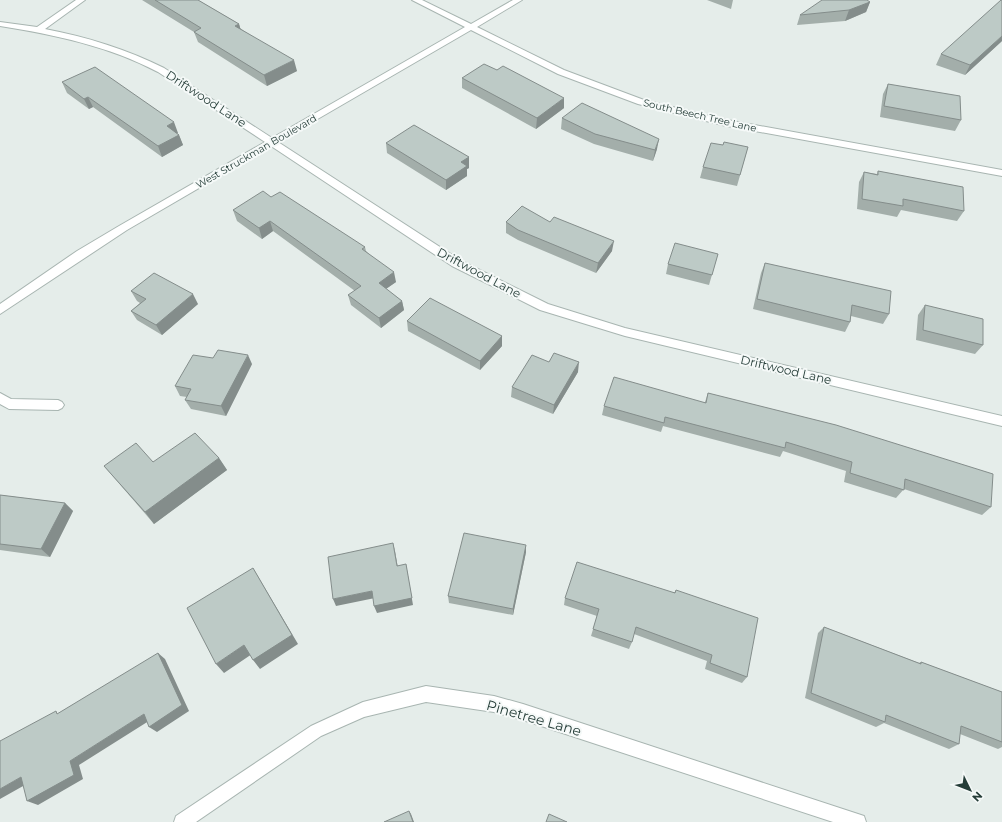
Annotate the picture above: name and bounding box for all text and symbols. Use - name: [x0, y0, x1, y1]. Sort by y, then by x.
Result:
- street label: Driftwood Lane: [163, 67, 249, 130]
- street label: South Beech Tree Lane: [642, 96, 758, 135]
- street label: West Struckman Boulevard: [194, 111, 319, 191]
- street label: Driftwood Lane: [435, 244, 524, 301]
- street label: Driftwood Lane: [739, 352, 833, 387]
- street label: Pinetree Lane: [484, 696, 584, 740]
- north arrow: [950, 770, 990, 810]
- text: N: [969, 789, 985, 805]

